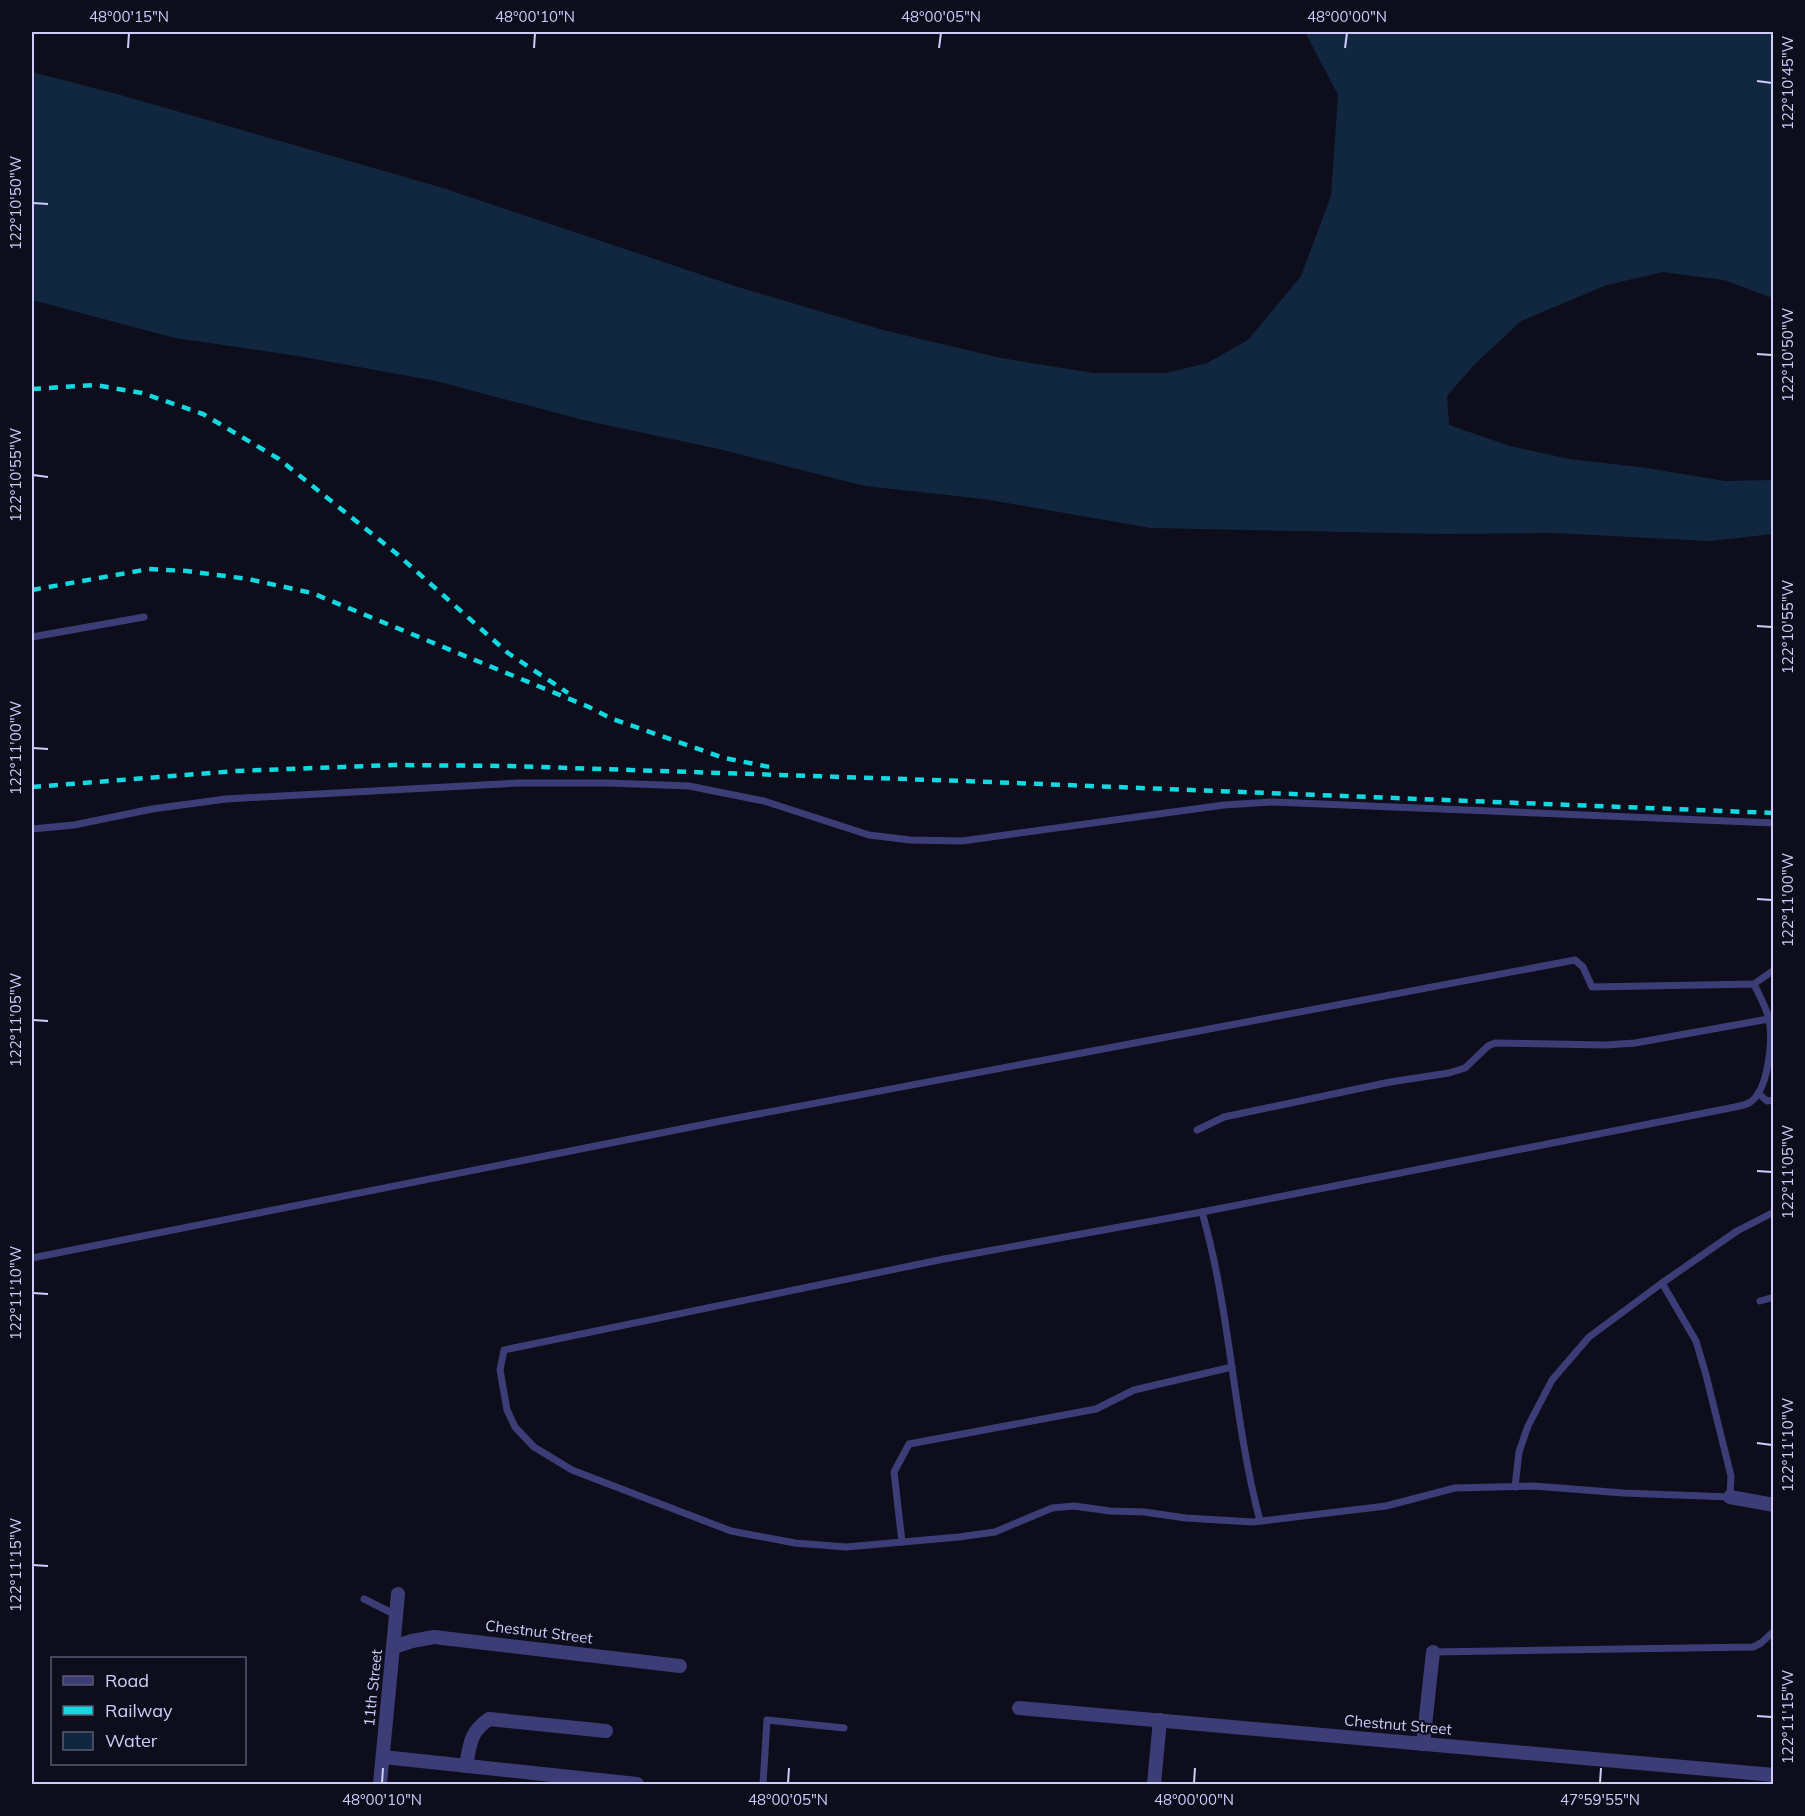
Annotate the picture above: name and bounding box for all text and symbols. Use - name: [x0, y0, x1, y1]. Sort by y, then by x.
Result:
- text: 48°00'15"N: [89, 7, 169, 26]
- text: 48°00'10"N: [495, 7, 575, 26]
- text: 48°00'05"N: [901, 7, 981, 26]
- text: 48°00'00"N: [1307, 7, 1387, 26]
- text: 122°10'45"W: [1778, 35, 1797, 130]
- text: 122°10'50"W: [6, 155, 25, 250]
- text: 122°10'50"W: [1778, 307, 1797, 402]
- text: 122°10'55"W: [6, 427, 25, 522]
- text: 122°10'55"W: [1778, 579, 1797, 674]
- text: 122°11'00"W: [6, 700, 25, 795]
- text: 122°11'00"W: [1778, 852, 1797, 947]
- text: 122°11'05"W: [6, 972, 25, 1067]
- text: 122°11'05"W: [1778, 1124, 1797, 1219]
- text: 122°11'10"W: [6, 1245, 25, 1340]
- text: 122°11'10"W: [1778, 1397, 1797, 1492]
- text: 122°11'15"W: [6, 1517, 25, 1612]
- street label: Chestnut Street: [484, 1615, 594, 1648]
- street label: 11th Street: [359, 1648, 386, 1727]
- legend: [51, 1657, 246, 1765]
- text: Road: [105, 1669, 149, 1692]
- text: 122°11'15"W: [1778, 1669, 1797, 1764]
- text: Railway: [105, 1699, 173, 1722]
- street label: Chestnut Street: [1343, 1710, 1453, 1739]
- text: Water: [105, 1729, 158, 1752]
- text: 48°00'10"N: [342, 1790, 422, 1809]
- text: 48°00'05"N: [748, 1790, 828, 1809]
- text: 48°00'00"N: [1154, 1790, 1234, 1809]
- text: 47°59'55"N: [1560, 1790, 1640, 1809]

